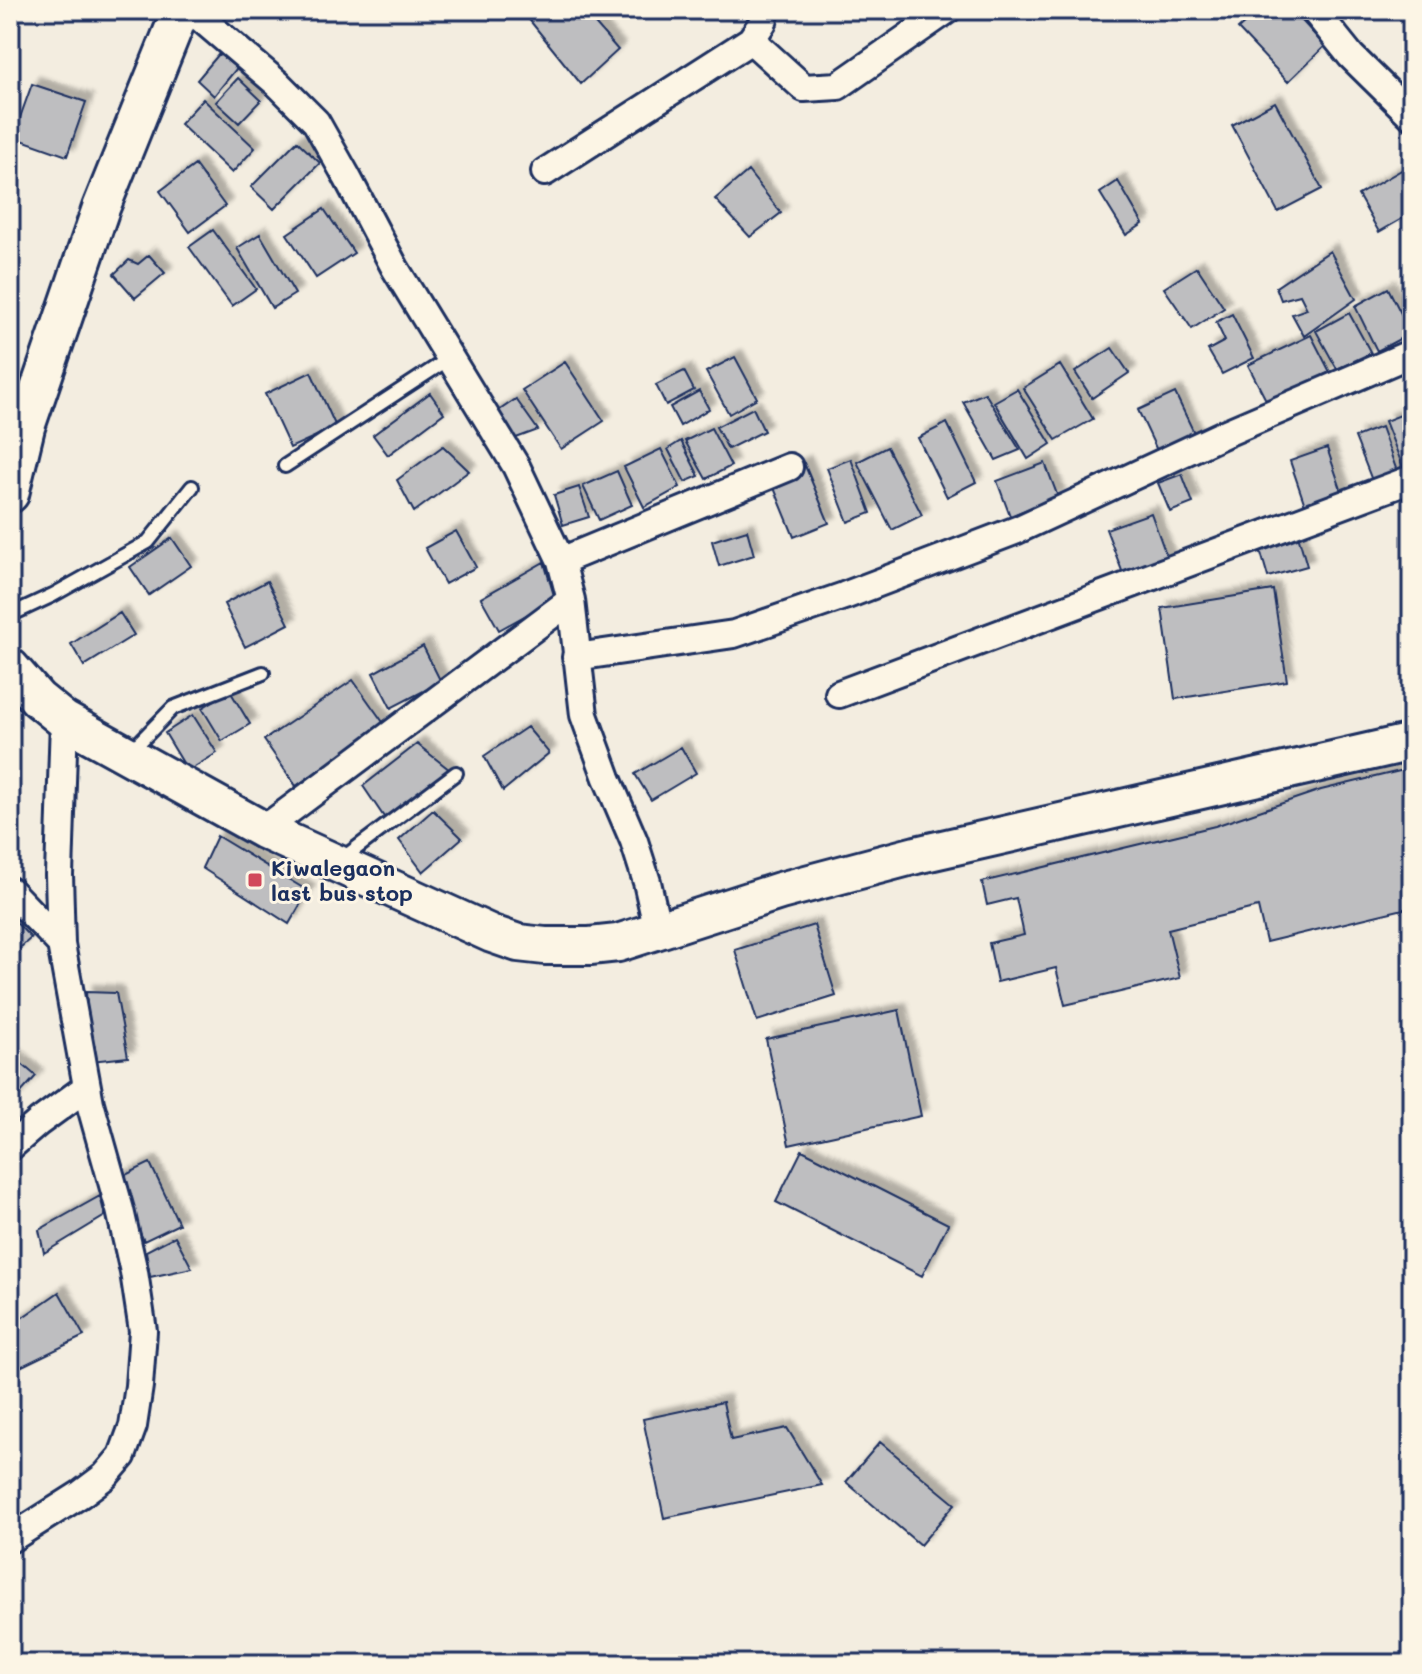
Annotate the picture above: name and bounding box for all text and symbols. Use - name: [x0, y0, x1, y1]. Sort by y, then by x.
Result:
- place label: Kiwalegaon last bus stop: [271, 853, 413, 907]
- marker: Kiwalegaon last bus stop: [246, 871, 264, 889]

